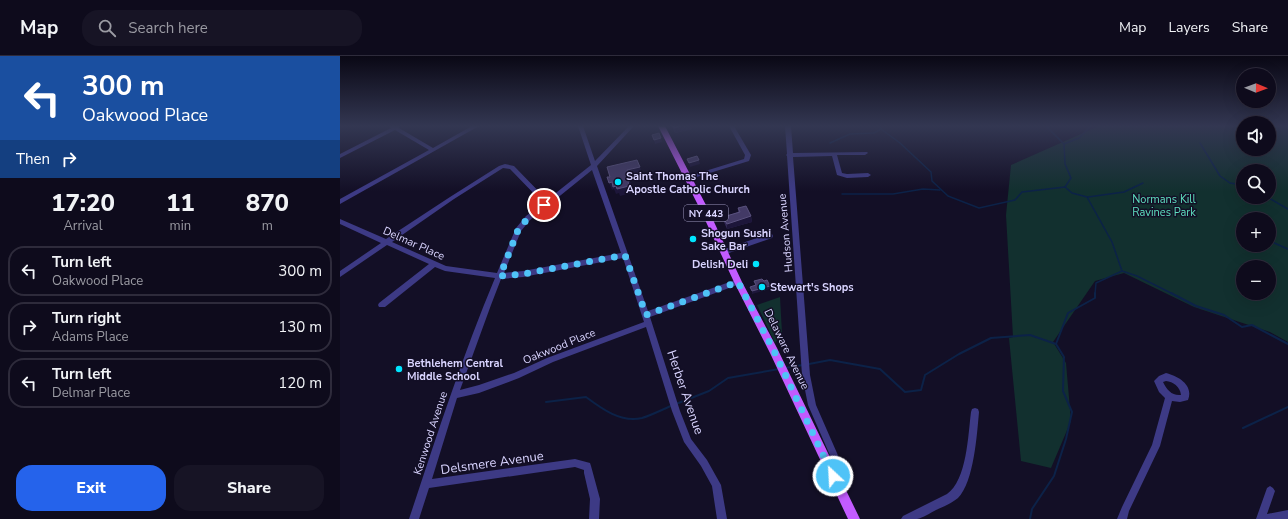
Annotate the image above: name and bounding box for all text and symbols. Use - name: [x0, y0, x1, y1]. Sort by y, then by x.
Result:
- search box: [82, 10, 362, 46]
- text: Map: [20, 15, 58, 41]
- icon: search: [96, 17, 118, 39]
- text: Search here: [128, 18, 208, 38]
- text: Map: [1119, 18, 1146, 37]
- text: Layers: [1168, 18, 1210, 37]
- text: Share: [1232, 18, 1268, 37]
- text: 300 m: [82, 67, 165, 105]
- north arrow: [1236, 68, 1276, 108]
- map controls: [1236, 68, 1276, 300]
- icon: left: [16, 72, 68, 124]
- text: Oakwood Place: [82, 103, 208, 127]
- button: sound: [1236, 116, 1276, 156]
- icon: right: [58, 148, 80, 170]
- text: Then: [16, 149, 50, 169]
- button: search: [1236, 164, 1276, 204]
- place label: Saint Thomas The Apostle Catholic Church: [626, 169, 750, 197]
- marker: Saint Thomas The Apostle Catholic Church: [613, 177, 623, 187]
- text: 17:20: [51, 187, 115, 219]
- text: 11: [166, 187, 195, 219]
- text: 870: [246, 187, 289, 219]
- pin: [527, 188, 561, 222]
- park label: Normans Kill Ravines Park: [1132, 192, 1197, 220]
- street label: Hudson Avenue: [775, 193, 796, 273]
- icon: arrive: [533, 194, 555, 216]
- road number: NY 443: [684, 205, 728, 221]
- button: +: [1236, 212, 1276, 252]
- text: Arrival: [63, 217, 103, 235]
- text: min: [170, 217, 191, 235]
- text: m: [262, 217, 273, 235]
- street label: Delmar Place: [381, 223, 447, 264]
- place label: Shogun Sushi Sake Bar: [701, 226, 771, 254]
- marker: Shogun Sushi Sake Bar: [688, 234, 698, 244]
- text: Turn left: [52, 252, 111, 272]
- place label: Delish Deli: [692, 257, 748, 272]
- marker: Delish Deli: [751, 259, 761, 269]
- icon: left: [18, 260, 40, 282]
- button: −: [1236, 260, 1276, 300]
- text: 300 m: [278, 261, 322, 281]
- text: Oakwood Place: [52, 272, 143, 290]
- place label: Stewart's Shops: [770, 280, 854, 295]
- marker: Stewart's Shops: [757, 282, 767, 292]
- street label: Delaware Avenue: [761, 306, 813, 392]
- text: Turn right: [52, 308, 121, 328]
- icon: right: [18, 316, 40, 338]
- text: 130 m: [278, 317, 322, 337]
- street label: Oakwood Place: [521, 325, 598, 368]
- text: Adams Place: [52, 328, 128, 346]
- street label: Herber Avenue: [662, 348, 708, 437]
- place label: Bethlehem Central Middle School: [407, 356, 504, 384]
- text: Turn left: [52, 364, 111, 384]
- marker: Bethlehem Central Middle School: [394, 364, 404, 374]
- icon: left: [18, 372, 40, 394]
- text: 120 m: [278, 373, 322, 393]
- text: Delmar Place: [52, 384, 130, 402]
- street label: Kenwood Avenue: [410, 389, 451, 477]
- street label: Delsmere Avenue: [440, 447, 545, 479]
- position arrow: [812, 455, 854, 497]
- button: Exit: [16, 465, 166, 511]
- button: Share: [174, 465, 324, 511]

